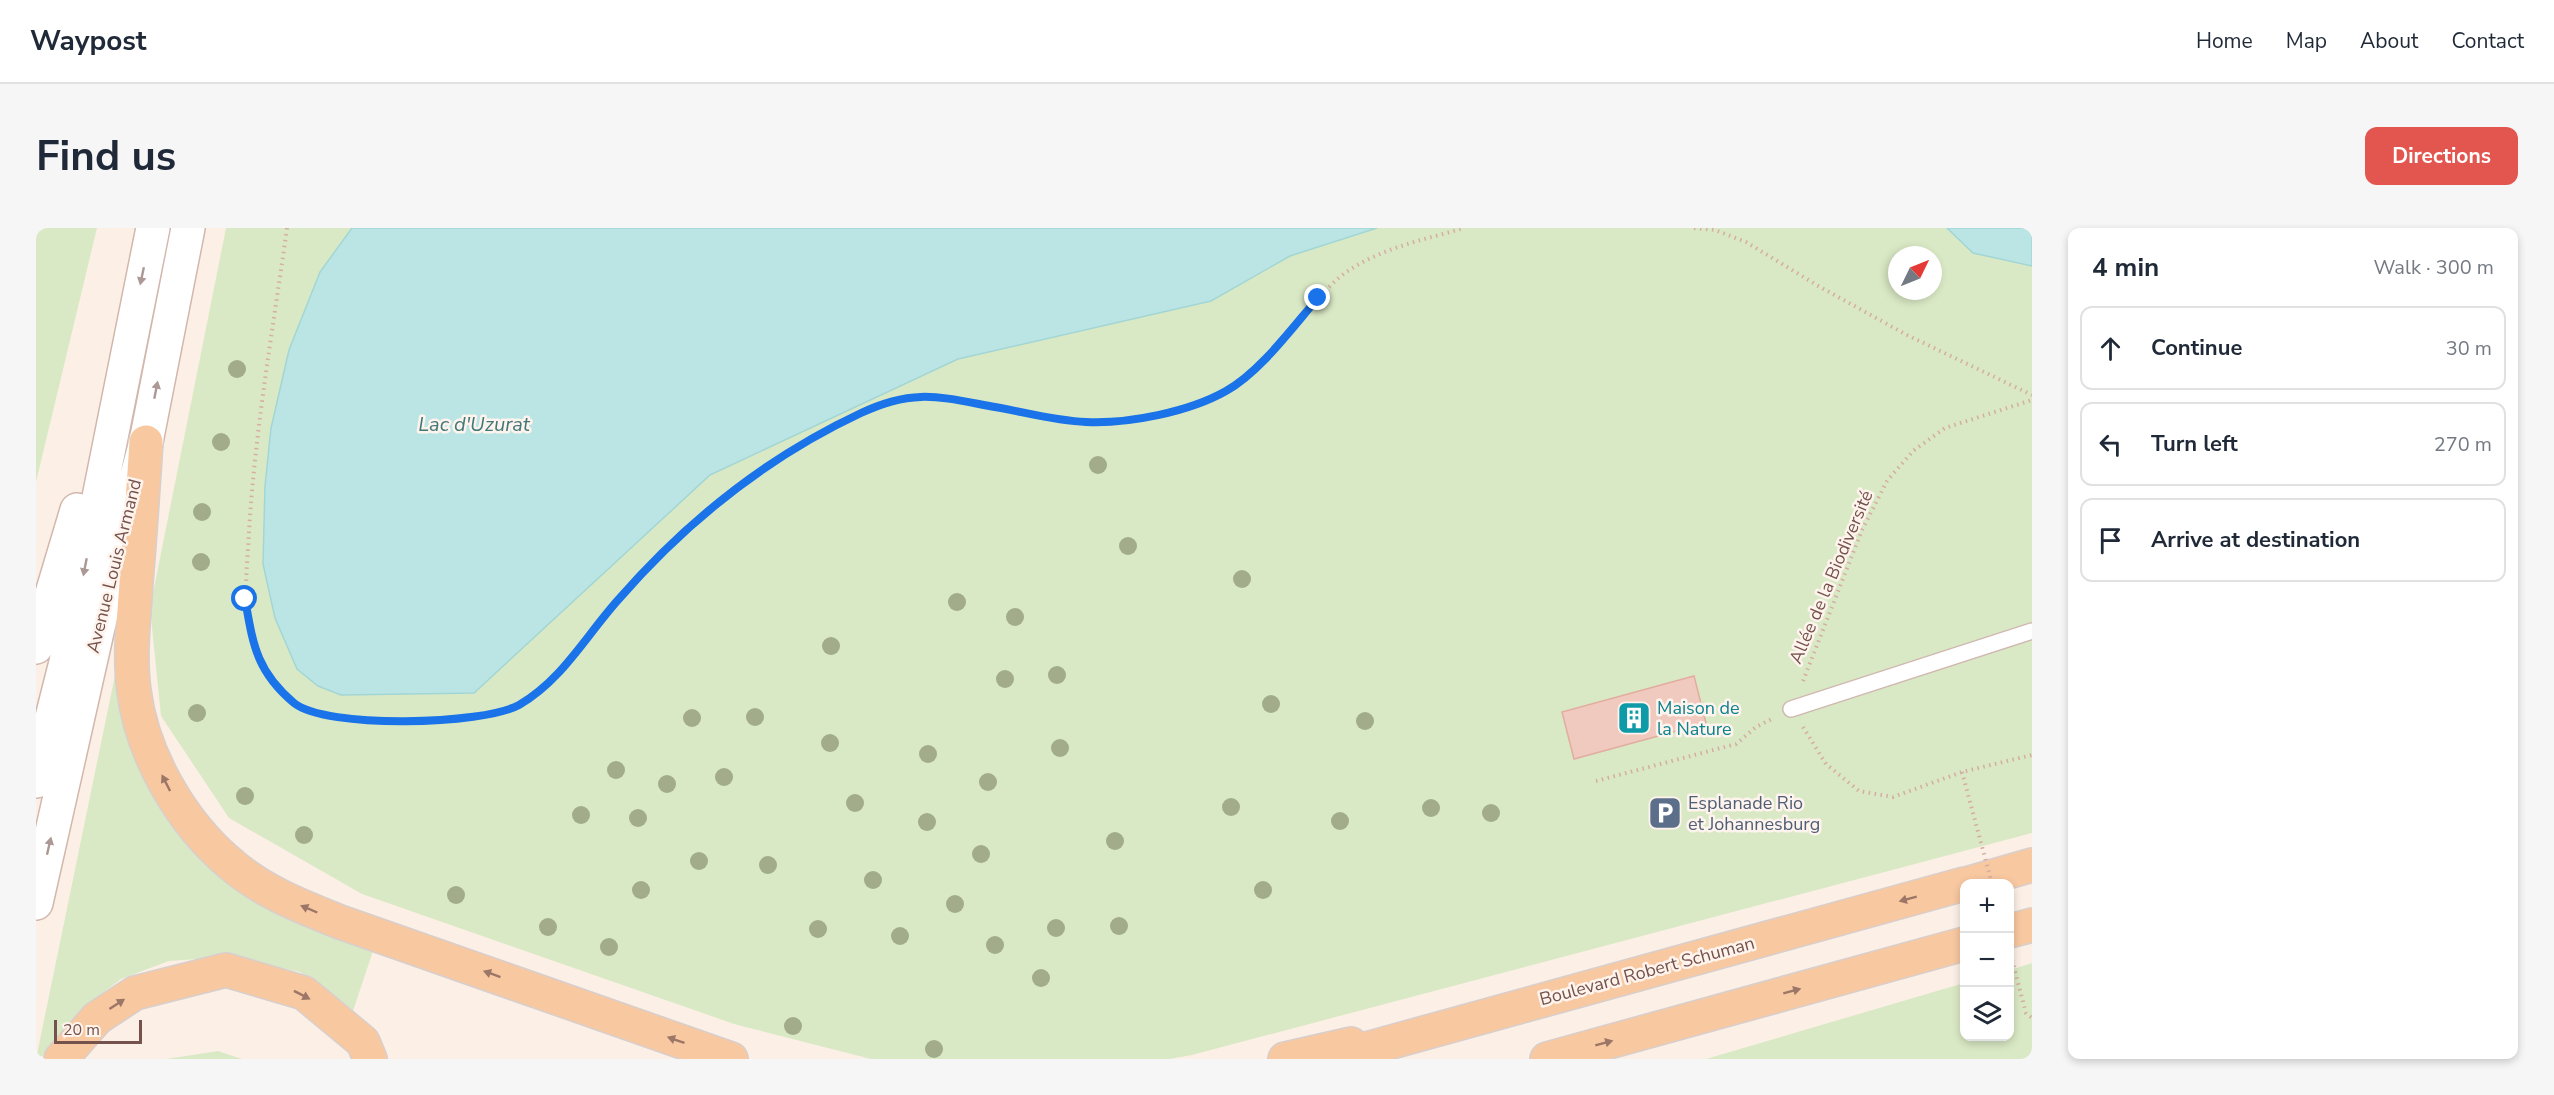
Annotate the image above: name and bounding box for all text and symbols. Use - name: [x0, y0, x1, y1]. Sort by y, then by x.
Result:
- text: Waypost: [30, 22, 147, 60]
- text: Home: [2196, 27, 2253, 55]
- text: Map: [2286, 27, 2327, 55]
- text: About: [2360, 27, 2418, 55]
- text: Contact: [2451, 27, 2524, 55]
- button: Directions: [2365, 127, 2518, 185]
- text: Find us: [36, 128, 176, 185]
- north arrow: [1888, 246, 1942, 300]
- text: 4 min: [2092, 250, 2159, 285]
- text: Walk · 300 m: [2374, 254, 2494, 281]
- one-way arrow: [137, 267, 147, 285]
- route end: [1304, 284, 1330, 310]
- icon: ahead: [2094, 332, 2127, 365]
- text: Continue: [2151, 333, 2242, 363]
- text: 30 m: [2446, 335, 2492, 362]
- one-way arrow: [152, 381, 161, 400]
- water label: Lac d'Uzurat: [418, 411, 531, 438]
- icon: left: [2094, 428, 2127, 461]
- text: Turn left: [2151, 429, 2238, 459]
- text: 270 m: [2434, 431, 2492, 458]
- street label: Avenue Louis Armand: [81, 477, 147, 655]
- street label: Allée de la Biodiversité: [1784, 487, 1878, 667]
- icon: arrive: [2094, 524, 2127, 557]
- text: Arrive at destination: [2151, 525, 2360, 555]
- one-way arrow: [80, 558, 89, 577]
- route start: [231, 585, 257, 611]
- place label: Maison de la Nature: [1657, 696, 1740, 741]
- building icon: Maison de la Nature: [1616, 700, 1652, 736]
- one-way arrow: [161, 775, 170, 792]
- place label: Esplanade Rio et Johannesburg: [1688, 791, 1820, 836]
- parking icon: Esplanade Rio et Johannesburg: [1647, 795, 1683, 831]
- one-way arrow: [45, 836, 54, 855]
- map controls: [1960, 879, 2014, 1041]
- button: +: [1960, 879, 2014, 933]
- one-way arrow: [1899, 895, 1917, 905]
- one-way arrow: [299, 904, 317, 914]
- street label: Boulevard Robert Schuman: [1537, 931, 1757, 1011]
- button: −: [1960, 933, 2014, 987]
- one-way arrow: [483, 969, 501, 979]
- one-way arrow: [1782, 986, 1801, 996]
- button: layers: [1960, 987, 2014, 1041]
- one-way arrow: [294, 990, 311, 1000]
- one-way arrow: [109, 998, 125, 1010]
- scale bar: [54, 1017, 142, 1044]
- text: 20 m: [63, 1019, 100, 1041]
- one-way arrow: [667, 1035, 685, 1045]
- one-way arrow: [1594, 1038, 1613, 1048]

